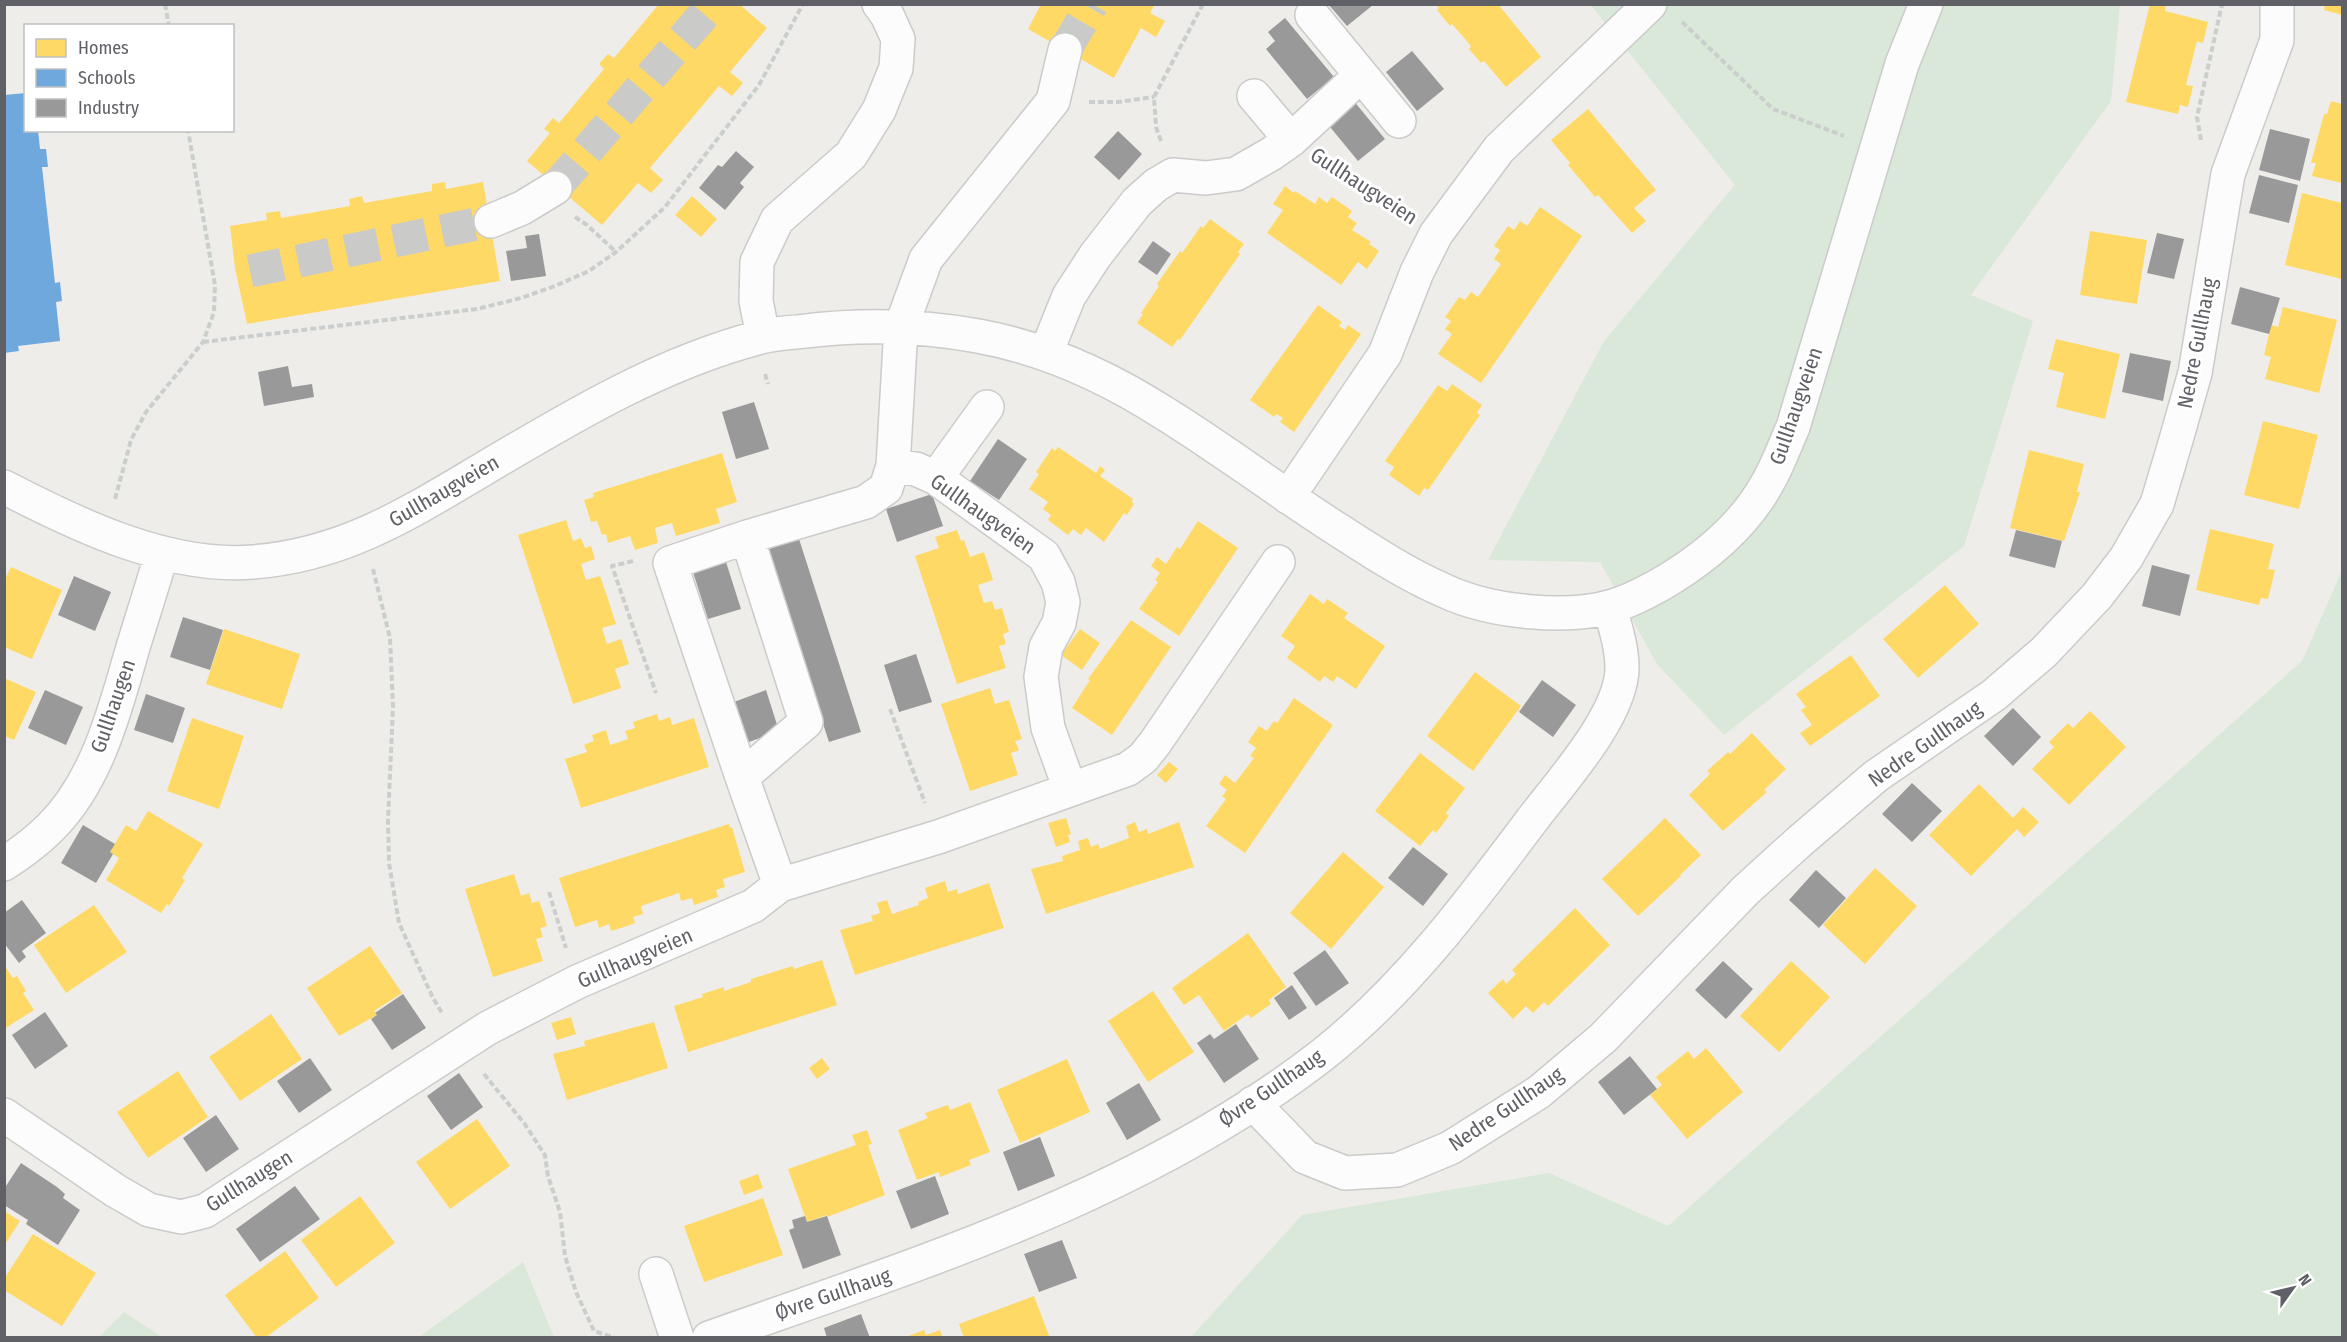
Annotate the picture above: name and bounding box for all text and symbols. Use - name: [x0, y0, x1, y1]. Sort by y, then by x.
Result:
- legend: [24, 24, 234, 132]
- text: Homes: [78, 37, 129, 59]
- text: Schools: [78, 67, 136, 89]
- text: Industry: [78, 97, 139, 119]
- street label: Gullhaugveien: [1305, 142, 1423, 230]
- street label: Nedre Gullhaug: [2172, 275, 2222, 411]
- street label: Gullhaugveien: [1764, 344, 1828, 468]
- street label: Gullhaugveien: [384, 449, 504, 533]
- street label: Gullhaugveien: [925, 468, 1041, 560]
- street label: Gullhaugen: [85, 656, 141, 756]
- street label: Nedre Gullhaug: [1863, 695, 1987, 793]
- street label: Gullhaugveien: [573, 922, 697, 994]
- street label: Øvre Gullhaug: [1214, 1043, 1328, 1133]
- street label: Nedre Gullhaug: [1444, 1061, 1568, 1157]
- street label: Gullhaugen: [201, 1144, 297, 1218]
- north arrow: [2263, 1258, 2323, 1318]
- street label: Øvre Gullhaug: [772, 1262, 895, 1326]
- text: N: [2294, 1271, 2316, 1289]

